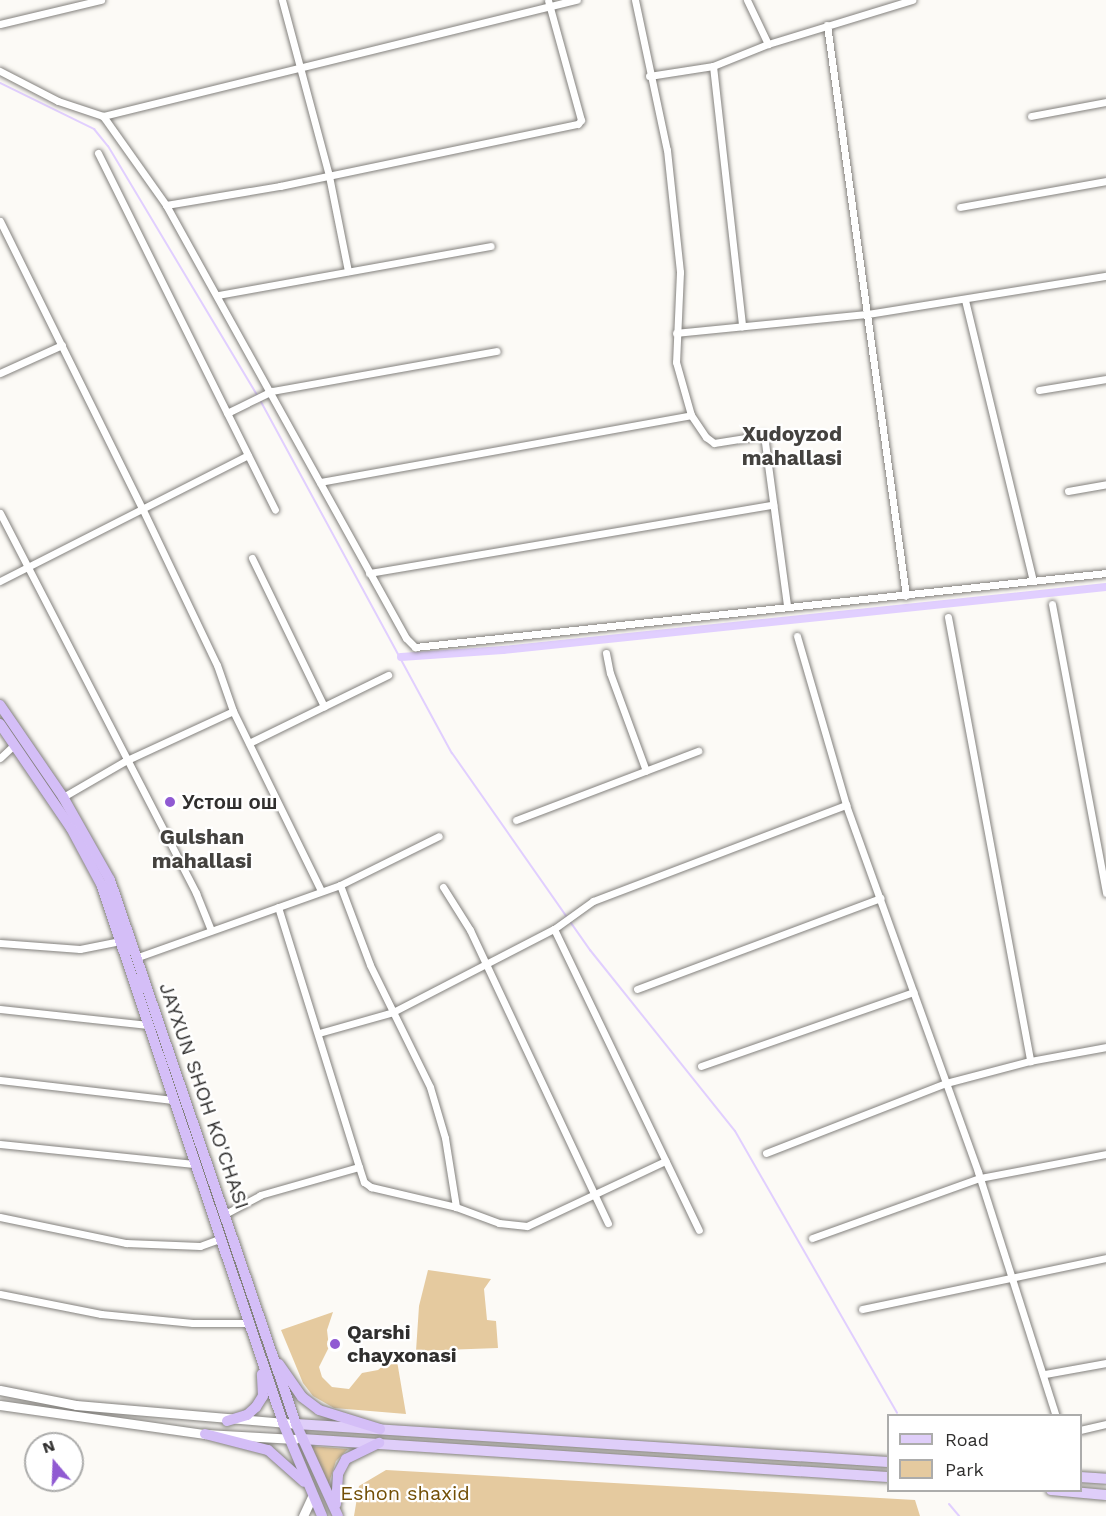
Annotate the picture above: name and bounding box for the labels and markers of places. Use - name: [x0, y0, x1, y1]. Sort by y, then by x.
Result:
- place label: Устош ош: [182, 790, 277, 814]
- marker: Устош ош: [163, 795, 177, 809]
- place label: Qarshi chayxonasi: [347, 1320, 457, 1367]
- marker: Qarshi chayxonasi: [328, 1337, 342, 1351]

